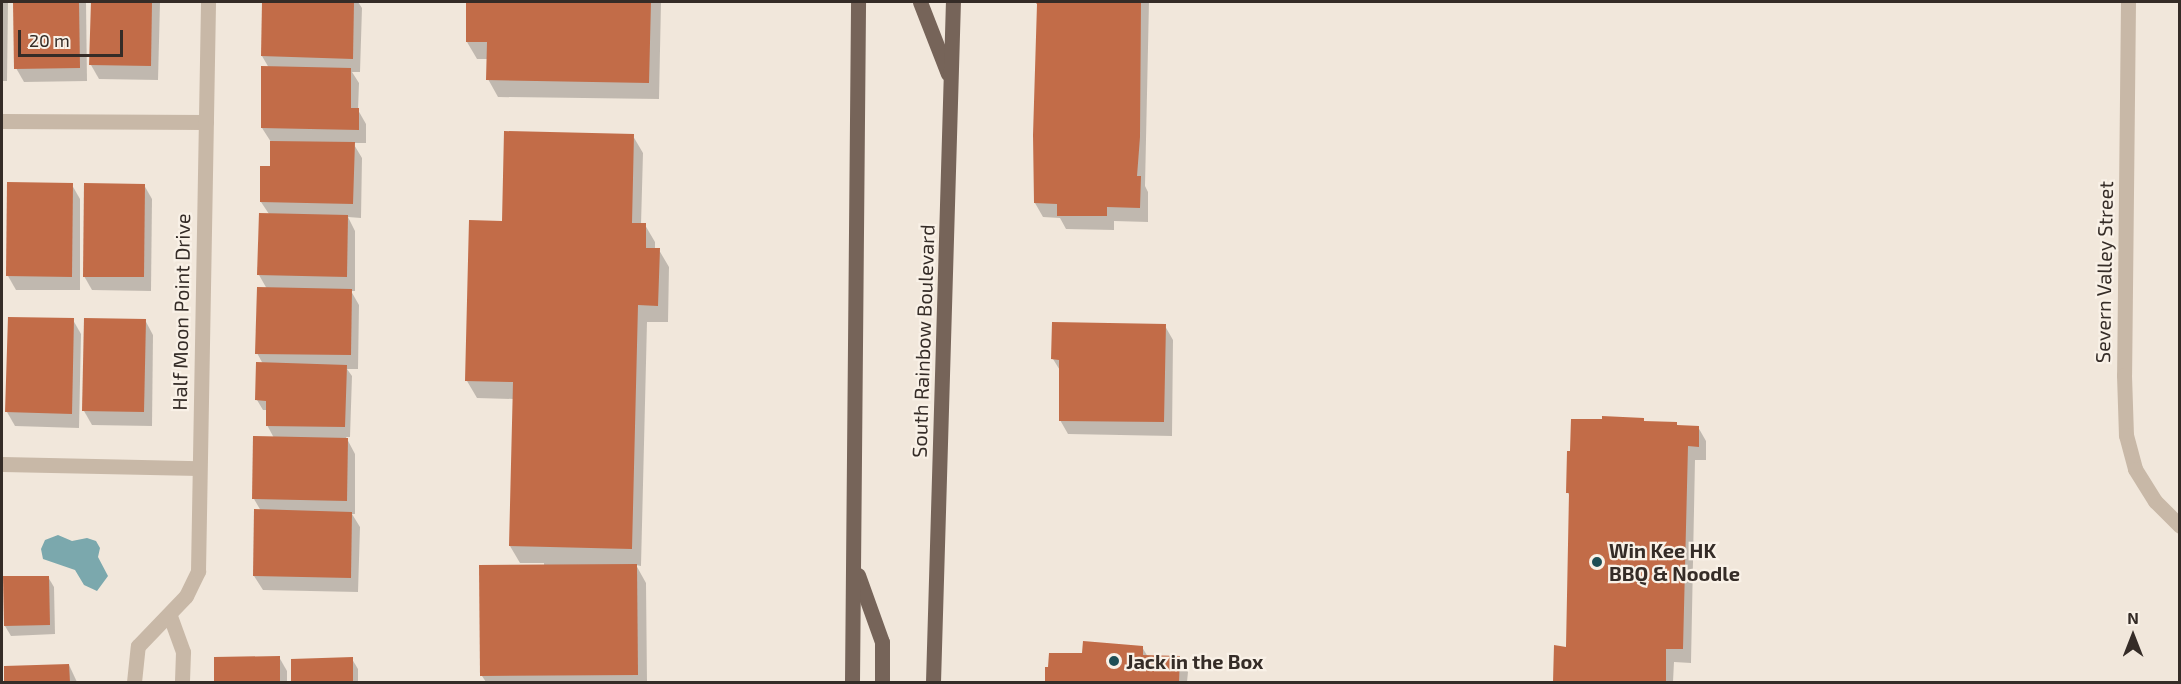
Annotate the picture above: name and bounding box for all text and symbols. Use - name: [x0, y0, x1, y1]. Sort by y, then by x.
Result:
- scale bar: [21, 18, 126, 56]
- text: 20 m: [29, 29, 70, 51]
- street label: Severn Valley Street: [2090, 180, 2118, 364]
- street label: Half Moon Point Drive: [167, 213, 195, 411]
- street label: South Rainbow Boulevard: [907, 224, 939, 458]
- place label: Win Kee HK BBQ & Noodle: [1609, 538, 1740, 585]
- marker: Win Kee HK BBQ & Noodle: [1590, 555, 1604, 569]
- north arrow: [2103, 606, 2163, 666]
- text: N: [2127, 608, 2139, 627]
- place label: Jack in the Box: [1126, 649, 1264, 673]
- marker: Jack in the Box: [1107, 654, 1121, 668]

